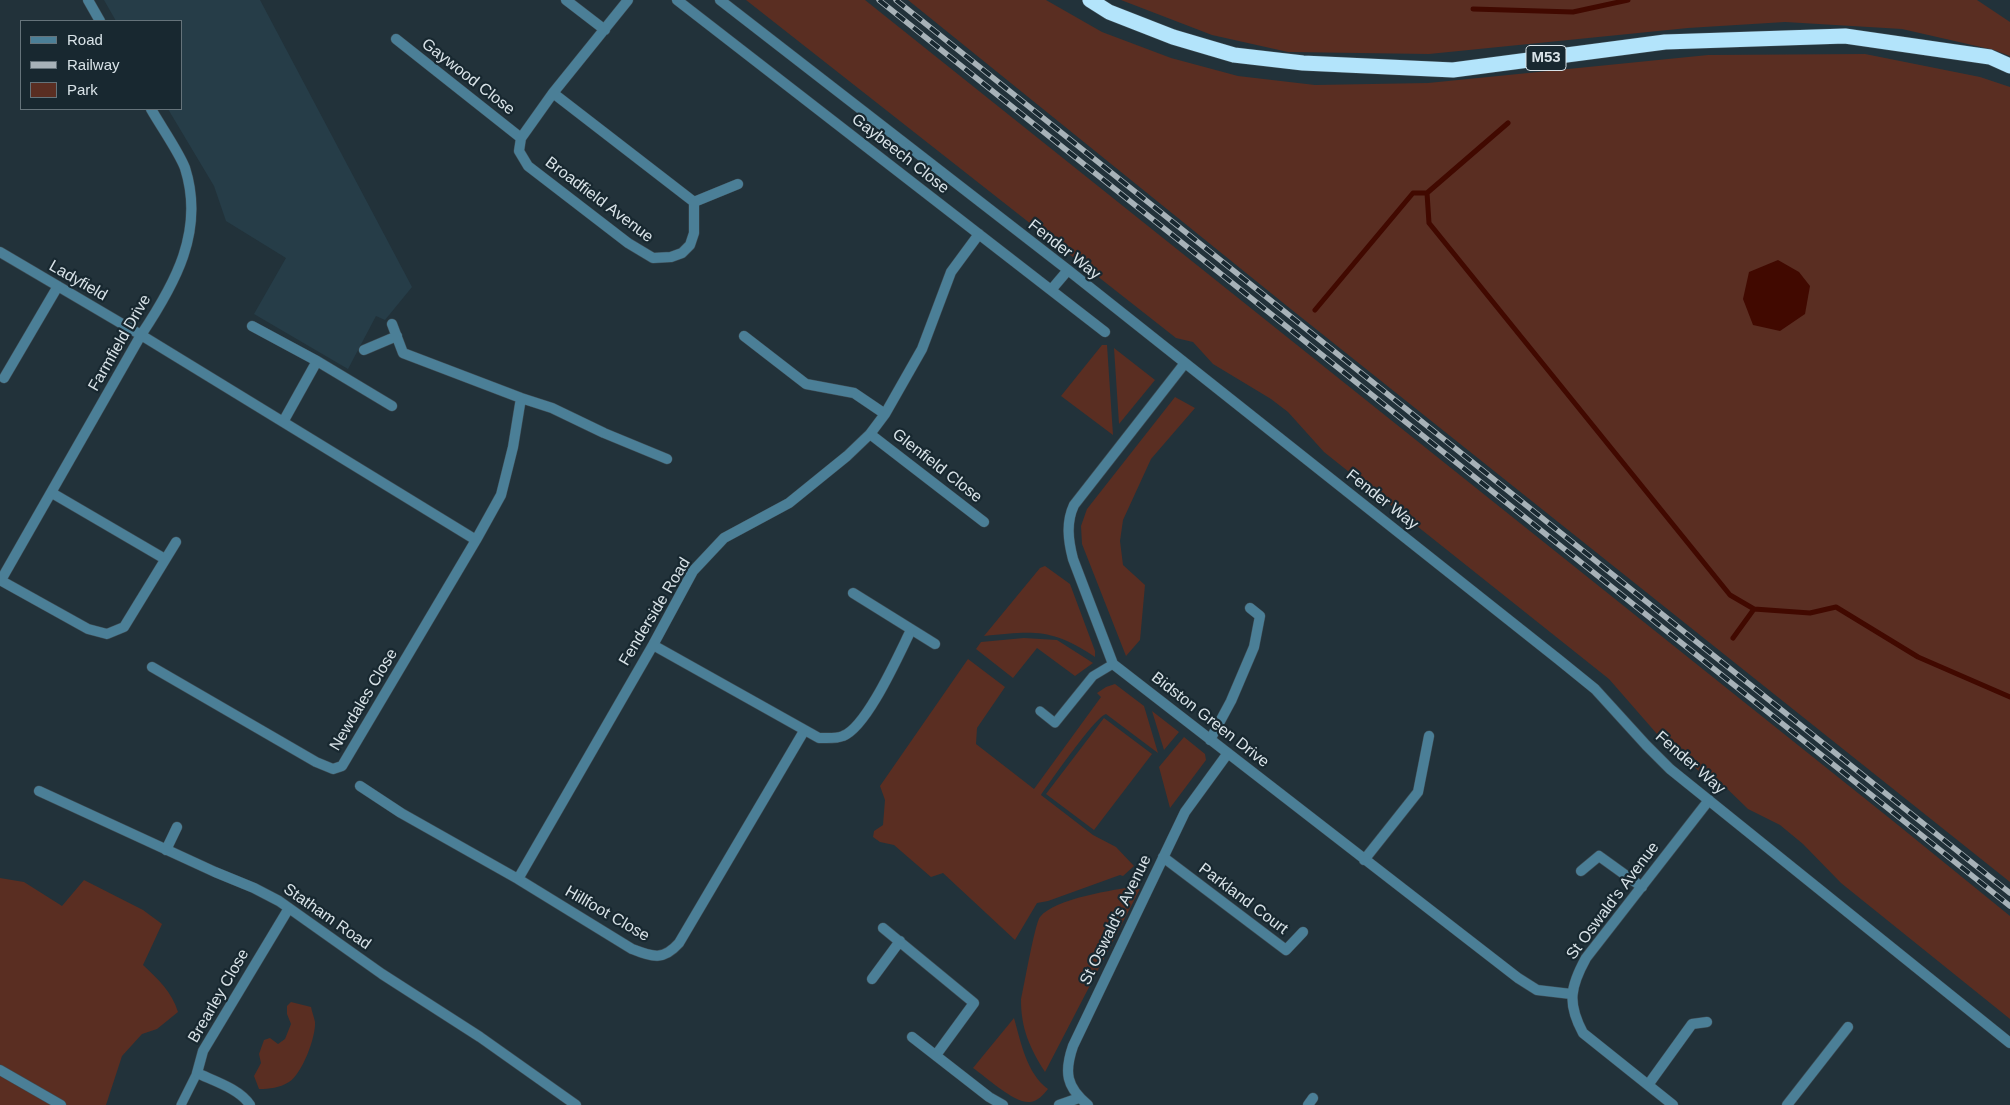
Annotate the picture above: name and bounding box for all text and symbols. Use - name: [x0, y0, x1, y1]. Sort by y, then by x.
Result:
- legend: [20, 20, 182, 110]
- text: Road: [67, 31, 103, 48]
- street label: Gaywood Close: [418, 35, 518, 119]
- road number: M53: [1526, 46, 1566, 70]
- text: Railway: [67, 56, 120, 73]
- text: Park: [67, 81, 98, 98]
- street label: Gaybeech Close: [847, 110, 953, 198]
- street label: Broadfield Avenue: [541, 153, 657, 247]
- street label: Fender Way: [1024, 216, 1104, 284]
- street label: Ladyfield: [45, 257, 111, 305]
- street label: Farmfield Drive: [85, 291, 155, 395]
- street label: Glenfield Close: [888, 425, 986, 507]
- street label: Fender Way: [1342, 466, 1422, 534]
- street label: Fenderside Road: [615, 554, 695, 670]
- street label: Newdales Close: [326, 646, 402, 754]
- street label: Bidston Green Drive: [1147, 668, 1273, 772]
- street label: Fender Way: [1651, 727, 1729, 799]
- street label: St Oswald's Avenue: [1562, 838, 1664, 964]
- street label: St Oswald's Avenue: [1076, 852, 1156, 988]
- street label: Parkland Court: [1195, 859, 1291, 939]
- street label: Statham Road: [280, 880, 374, 954]
- street label: Hillfoot Close: [561, 882, 653, 946]
- street label: Brearley Close: [184, 946, 254, 1046]

